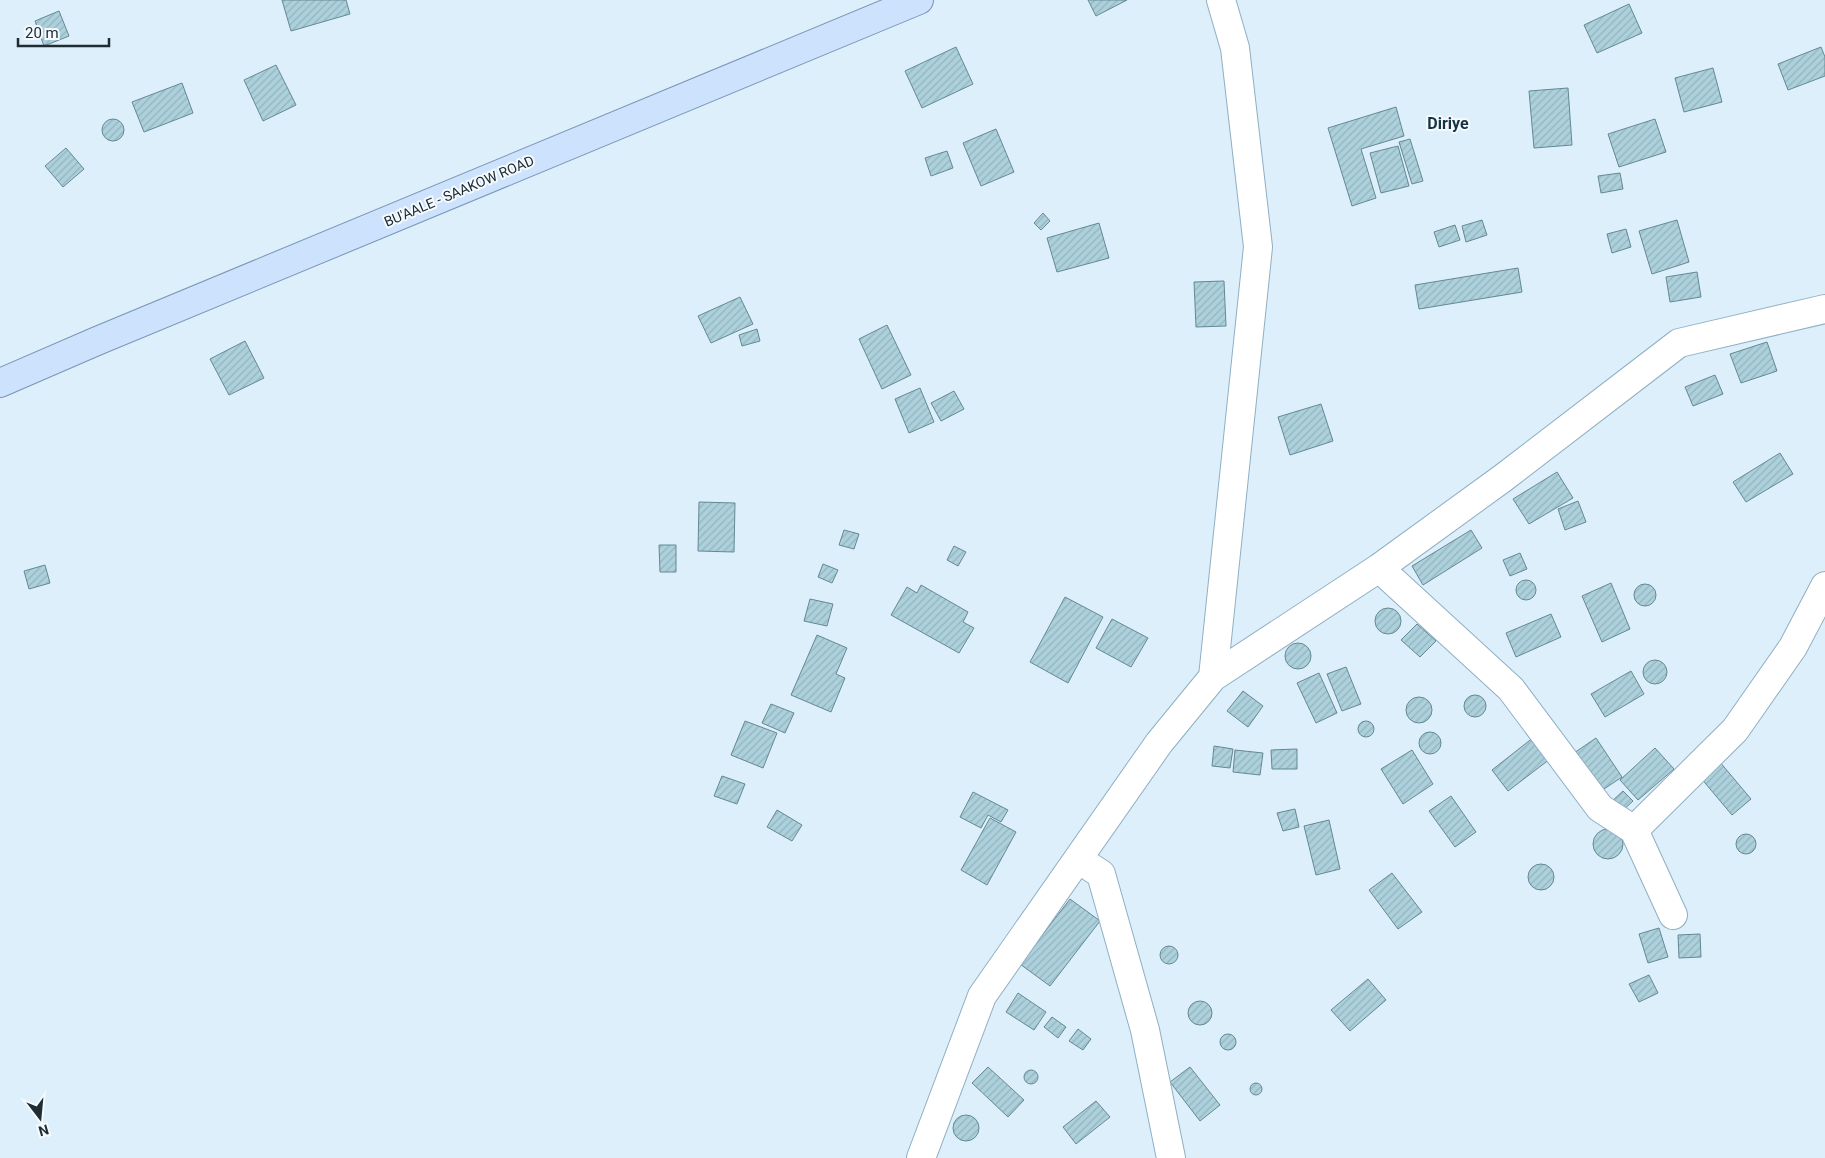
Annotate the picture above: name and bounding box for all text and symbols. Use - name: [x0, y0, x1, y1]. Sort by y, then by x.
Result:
- scale bar: [18, 15, 109, 47]
- text: 20 m: [25, 24, 59, 42]
- district label: Diriye: [1427, 114, 1469, 133]
- street label: BU'AALE - SAAKOW ROAD: [382, 152, 536, 230]
- north arrow: [15, 1093, 65, 1143]
- text: N: [37, 1121, 51, 1140]

